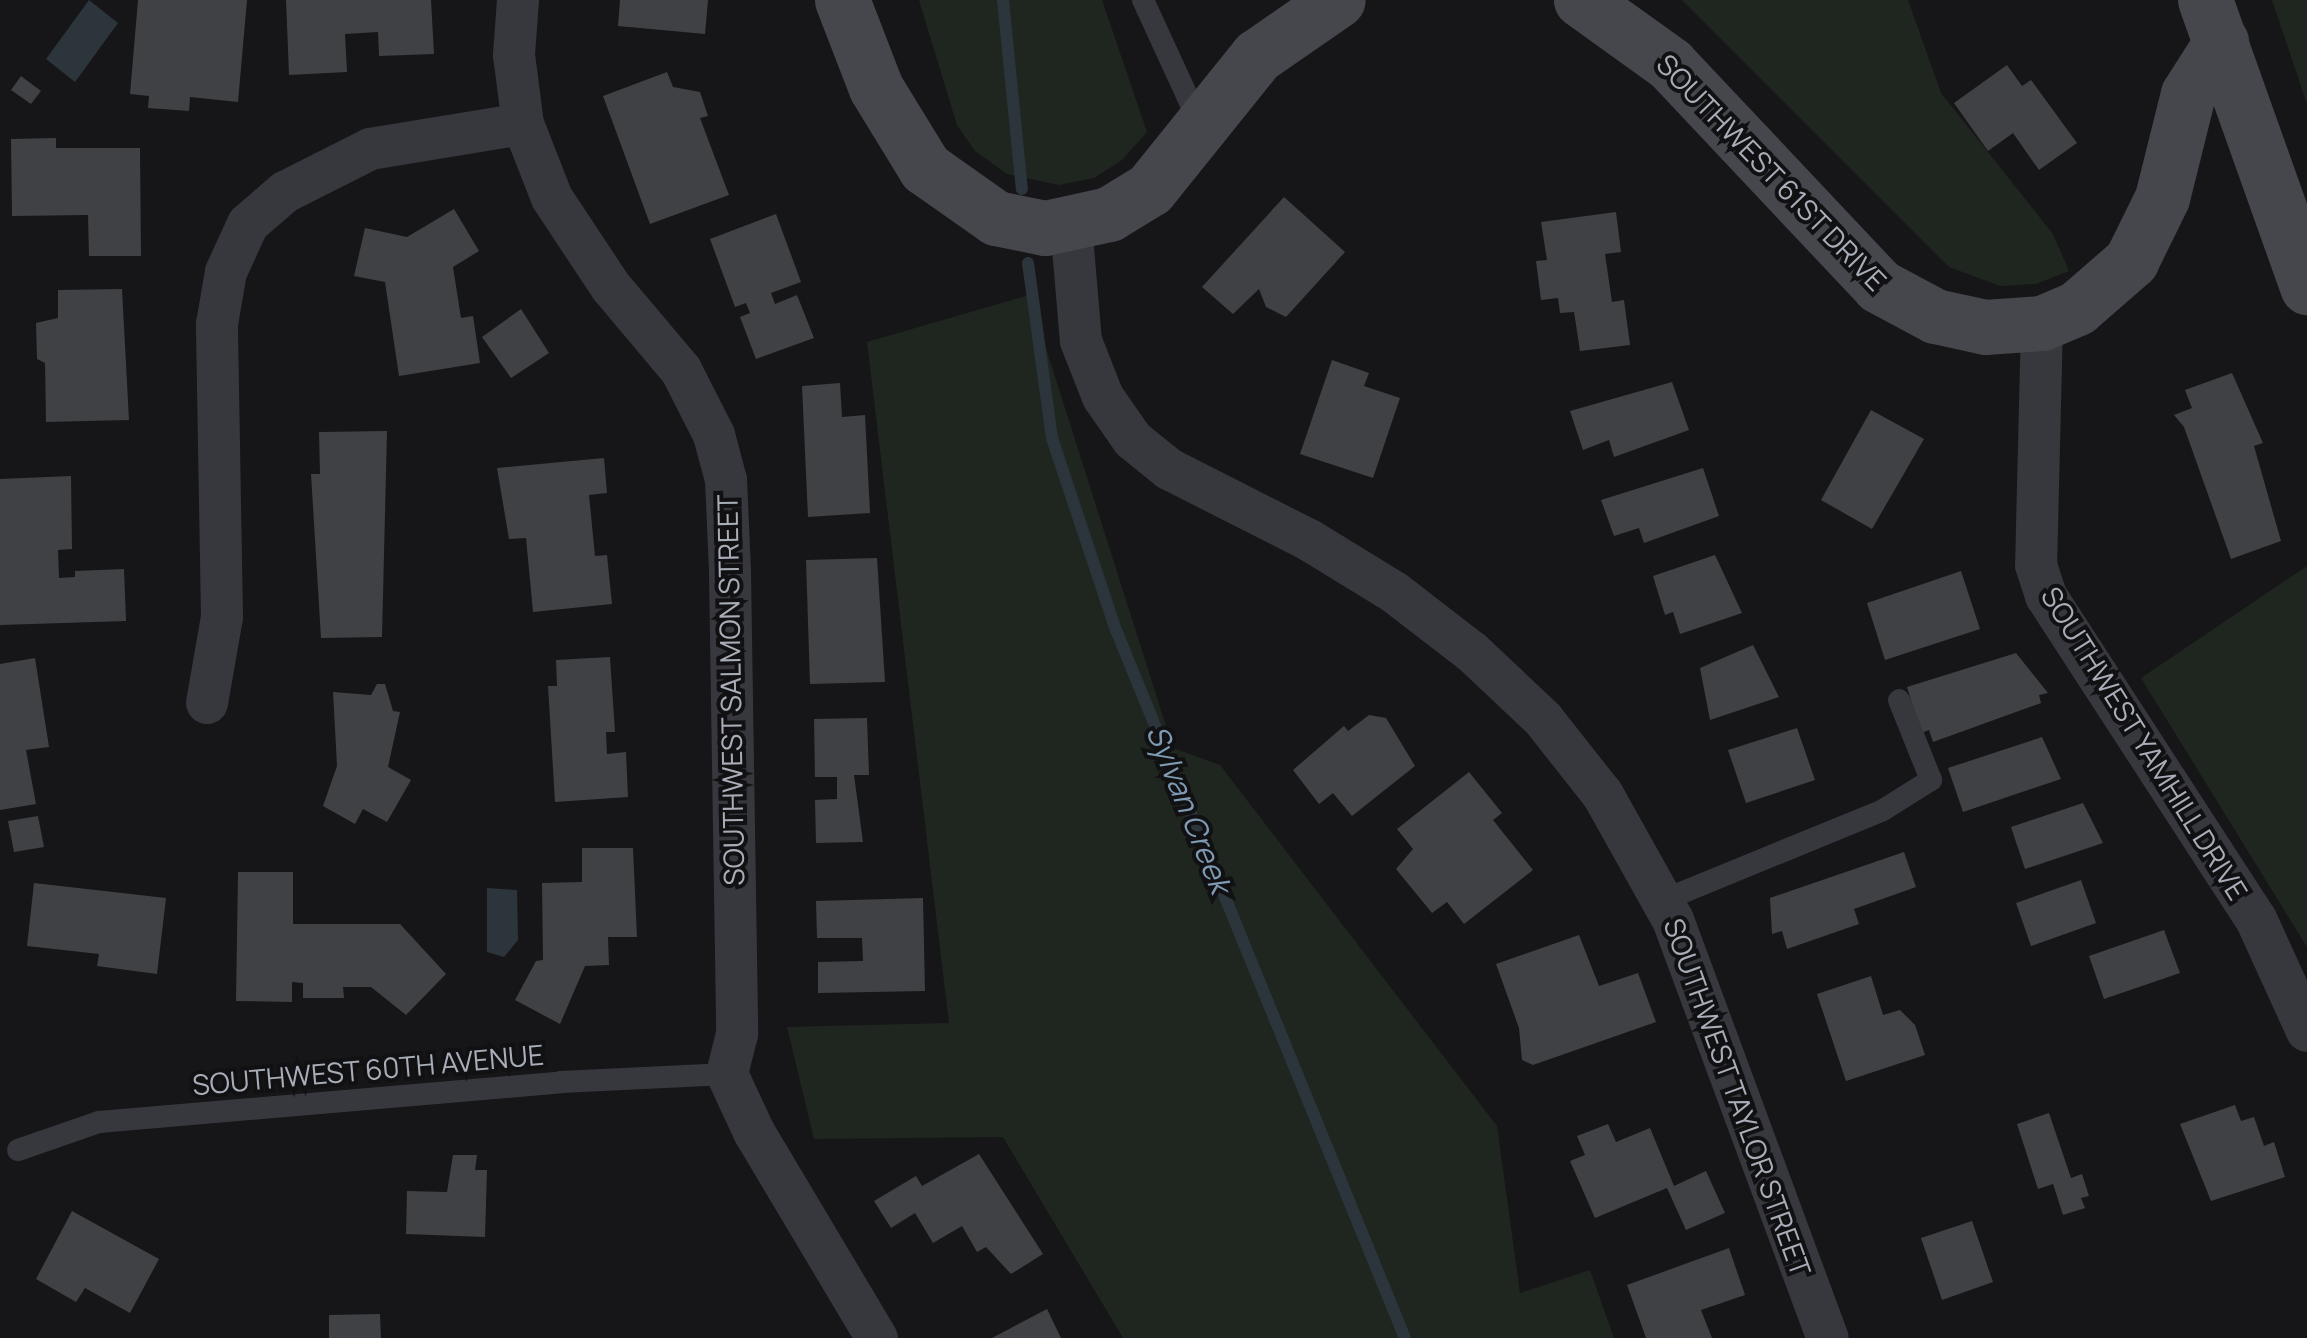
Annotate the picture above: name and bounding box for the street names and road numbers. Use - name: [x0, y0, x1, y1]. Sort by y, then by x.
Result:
- street label: SOUTHWEST 61ST DRIVE: [1650, 46, 1894, 298]
- street label: SOUTHWEST SALMON STREET: [710, 494, 750, 886]
- street label: SOUTHWEST YAMHILL DRIVE: [2034, 579, 2256, 907]
- street label: SOUTHWEST TAYLOR STREET: [1657, 913, 1819, 1281]
- street label: SOUTHWEST 60TH AVENUE: [191, 1037, 545, 1101]

